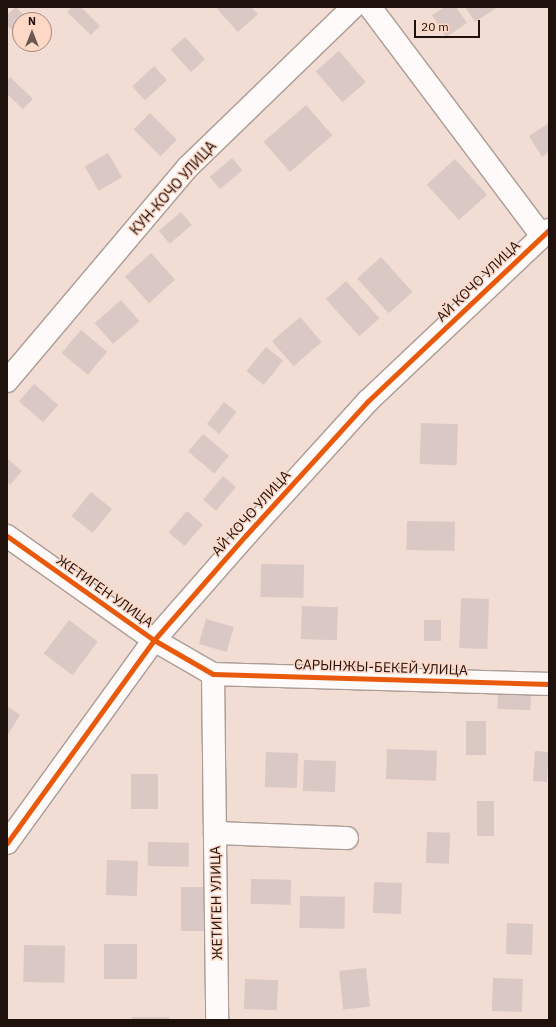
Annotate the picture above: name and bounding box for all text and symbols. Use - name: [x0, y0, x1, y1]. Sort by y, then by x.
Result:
- north arrow: [12, 12, 52, 52]
- scale bar: [416, 12, 482, 38]
- text: N: [28, 14, 36, 28]
- text: 20 m: [421, 19, 449, 34]
- street label: КУН-КОЧО УЛИЦА: [126, 138, 220, 238]
- street label: АЙ КОЧО УЛИЦА: [433, 237, 523, 325]
- street label: АЙ КОЧО УЛИЦА: [208, 467, 294, 559]
- street label: ЖЕТИГЕН УЛИЦА: [53, 551, 157, 631]
- street label: САРЫНЖЫ-БЕКЕЙ УЛИЦА: [294, 656, 468, 678]
- street label: ЖЕТИГЕН УЛИЦА: [207, 846, 225, 960]

